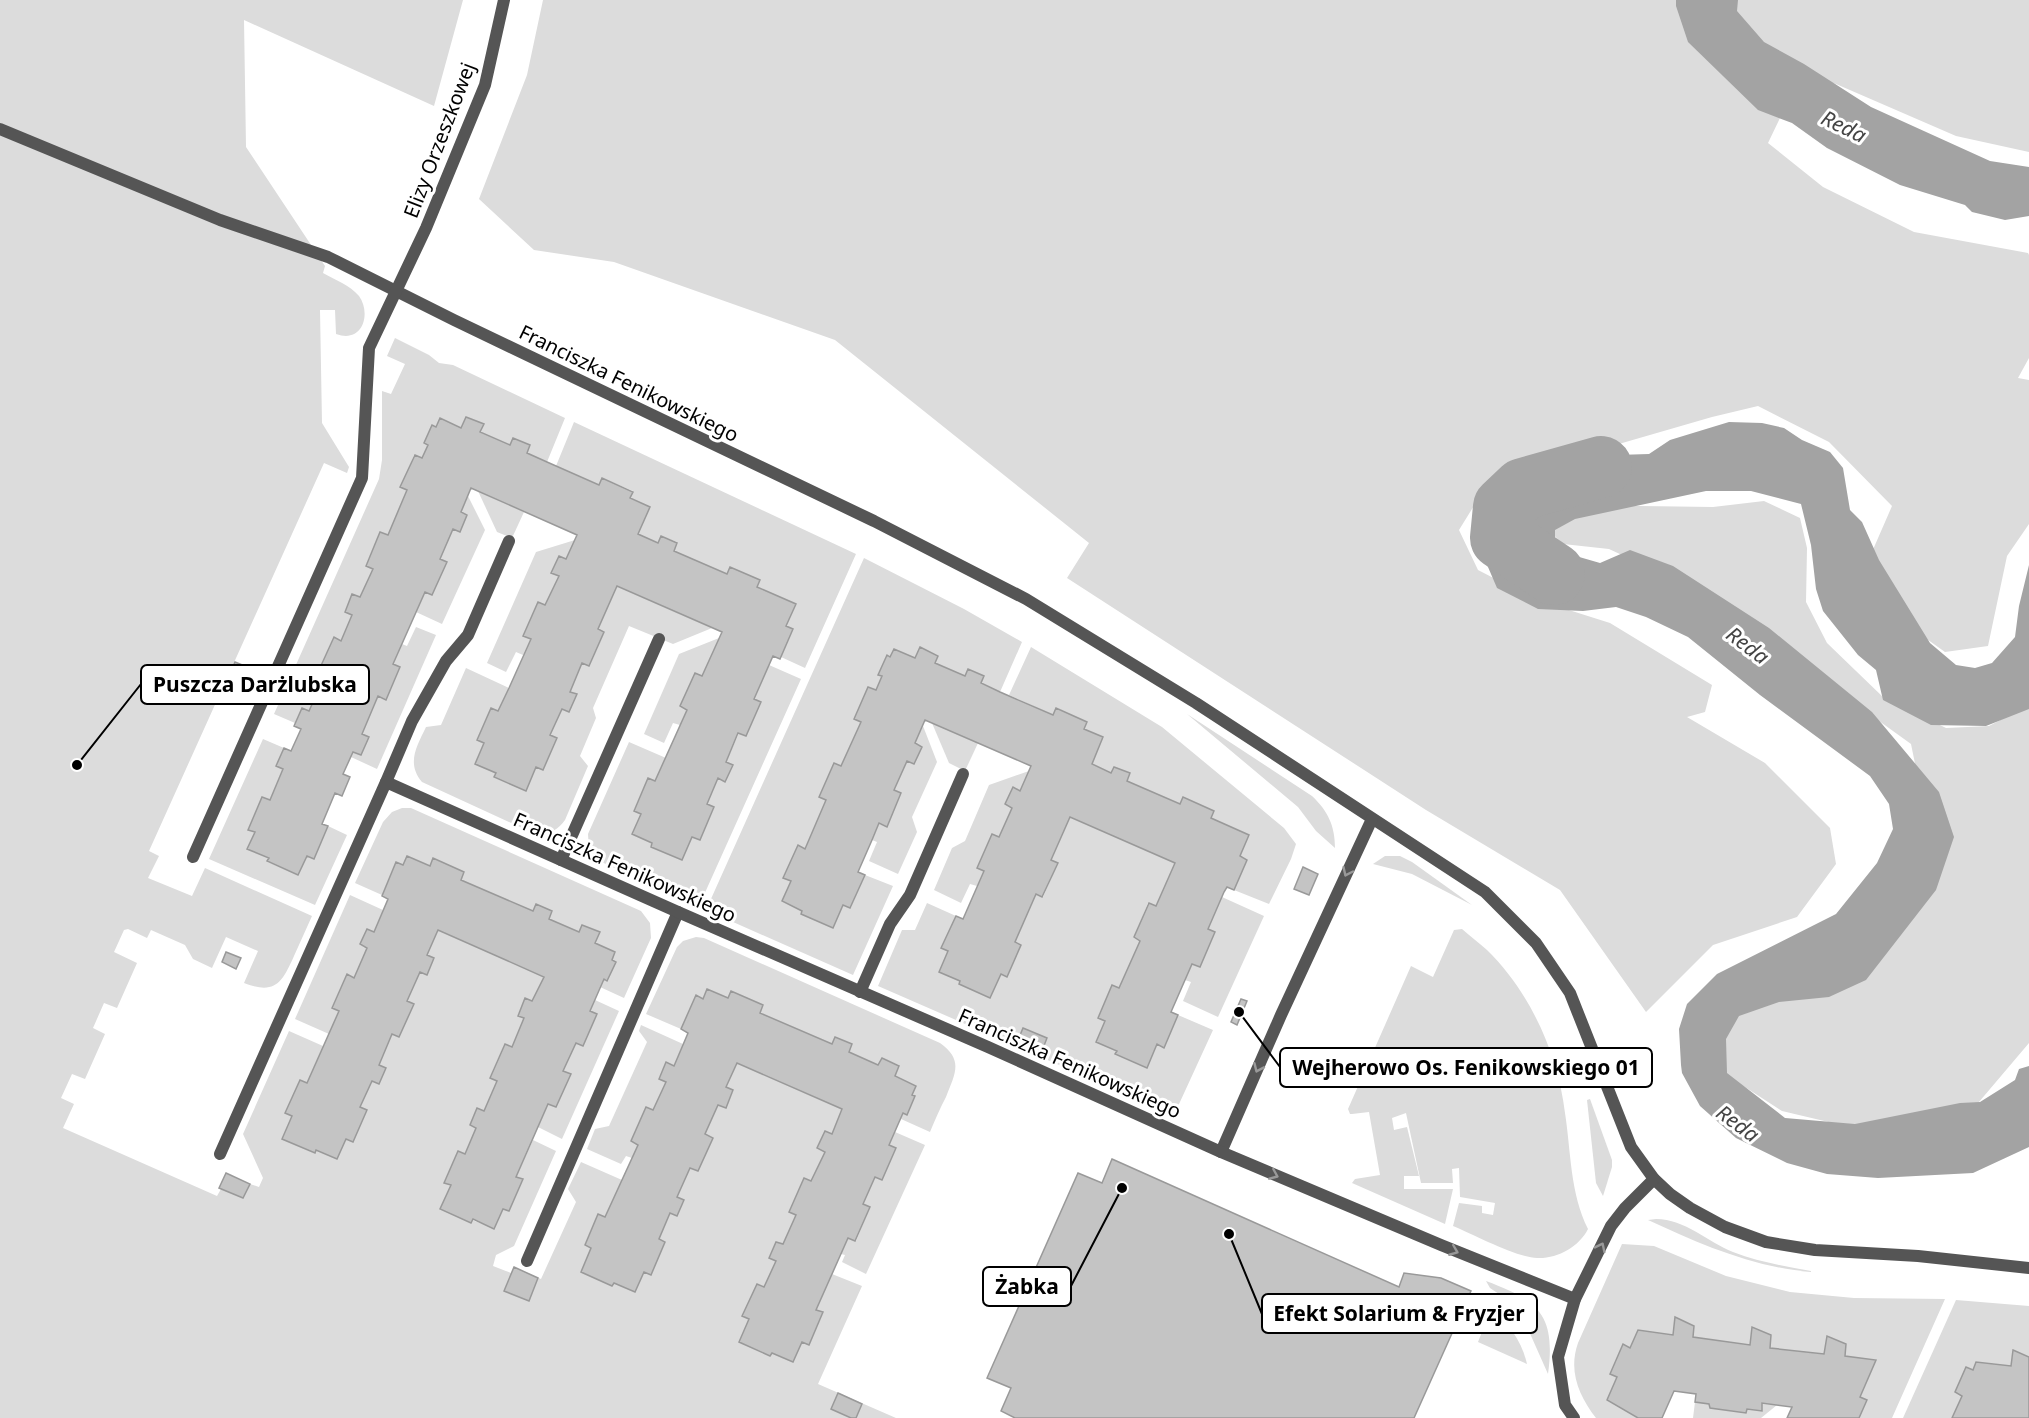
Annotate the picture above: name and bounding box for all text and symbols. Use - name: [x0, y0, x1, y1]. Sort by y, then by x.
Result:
- street label: Elizy Orzeszkowej: [397, 58, 481, 222]
- water label: Reda: [1817, 103, 1871, 149]
- street label: Franciszka Fenikowskiego: [515, 318, 743, 448]
- water label: Reda: [1721, 620, 1775, 670]
- callout: Puszcza Darżlubska: [141, 665, 369, 704]
- text: Puszcza Darżlubska: [153, 670, 357, 698]
- street label: Franciszka Fenikowskiego: [509, 806, 741, 928]
- one-way arrow: [1343, 865, 1355, 876]
- street label: Franciszka Fenikowskiego: [954, 1002, 1186, 1124]
- callout: Wejherowo Os. Fenikowskiego 01: [1280, 1048, 1652, 1087]
- text: Wejherowo Os. Fenikowskiego 01: [1292, 1053, 1640, 1081]
- one-way arrow: [1253, 1062, 1265, 1073]
- water label: Reda: [1711, 1098, 1765, 1148]
- one-way arrow: [1268, 1168, 1279, 1180]
- one-way arrow: [1593, 1242, 1605, 1253]
- one-way arrow: [1448, 1243, 1459, 1256]
- callout: Żabka: [983, 1267, 1071, 1306]
- text: Żabka: [995, 1272, 1059, 1300]
- callout: Efekt Solarium & Fryzjer: [1262, 1294, 1537, 1333]
- text: Efekt Solarium & Fryzjer: [1273, 1299, 1525, 1327]

